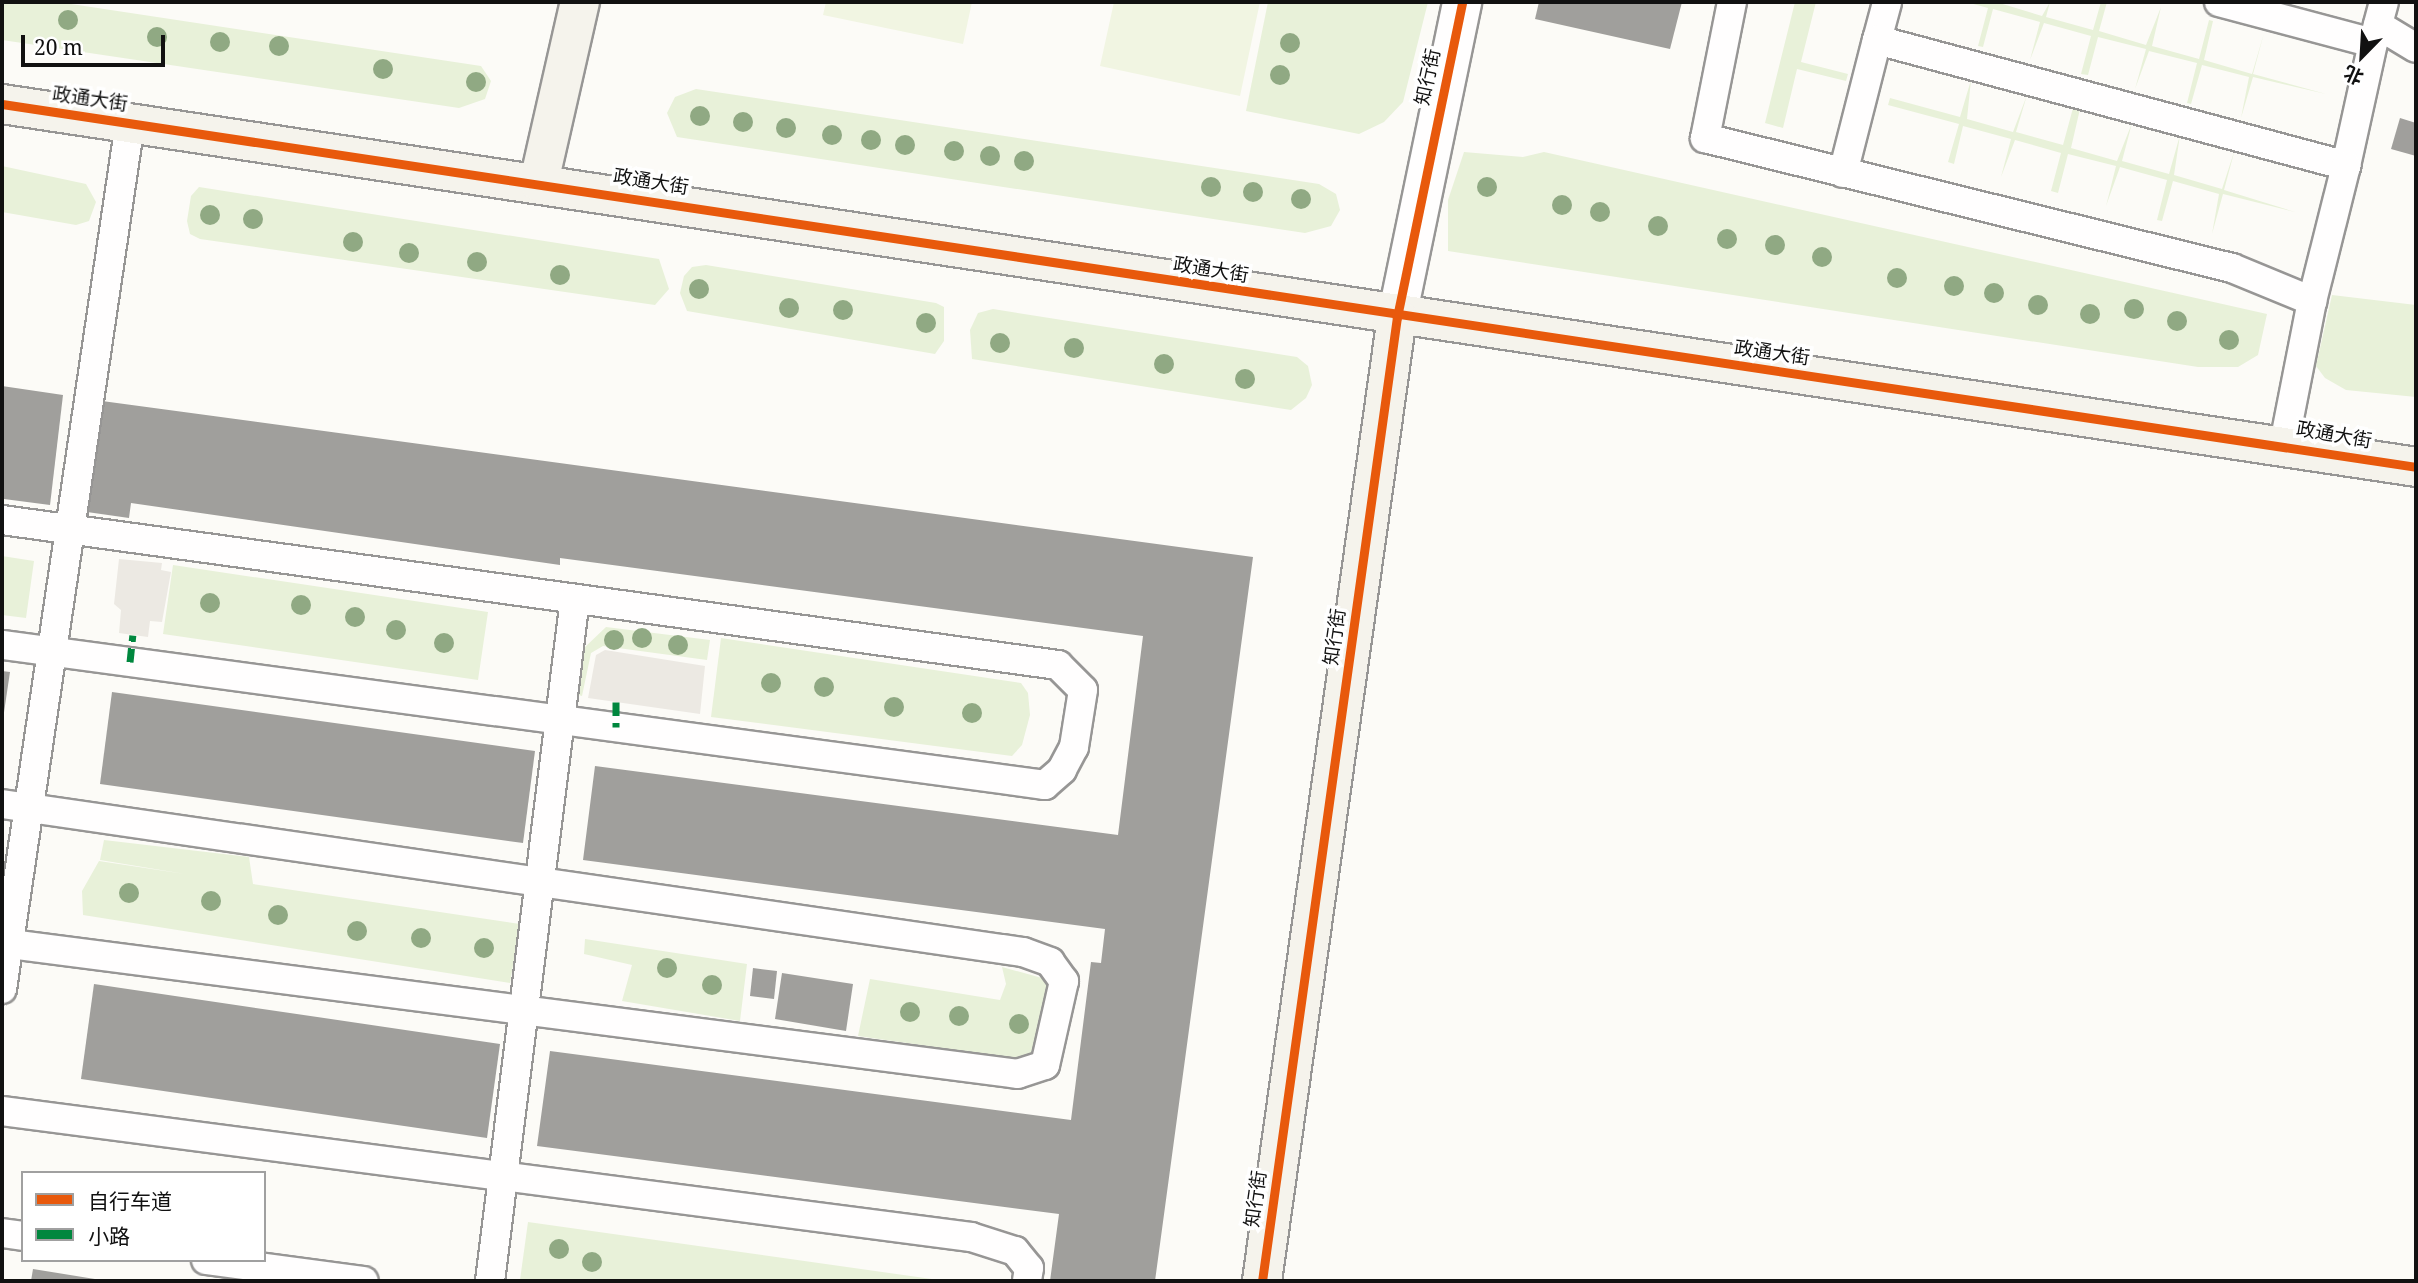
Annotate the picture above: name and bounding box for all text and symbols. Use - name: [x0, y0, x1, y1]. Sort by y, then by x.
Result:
- scale bar: [24, 21, 168, 65]
- north arrow: [2327, 21, 2397, 91]
- text: 20 m: [34, 33, 83, 61]
- street label: 知行街: [1411, 47, 1445, 107]
- text: 北: [2339, 59, 2367, 91]
- street label: 政通大街: [51, 82, 129, 116]
- street label: 政通大街: [612, 165, 690, 199]
- street label: 政通大街: [1172, 253, 1250, 287]
- street label: 政通大街: [1733, 336, 1811, 370]
- street label: 政通大街: [2295, 417, 2373, 453]
- street label: 知行街: [1320, 607, 1350, 667]
- street label: 知行街: [1241, 1169, 1271, 1229]
- legend: [21, 1171, 266, 1262]
- text: 自行车道: [88, 1187, 172, 1215]
- text: 小路: [88, 1222, 130, 1250]

